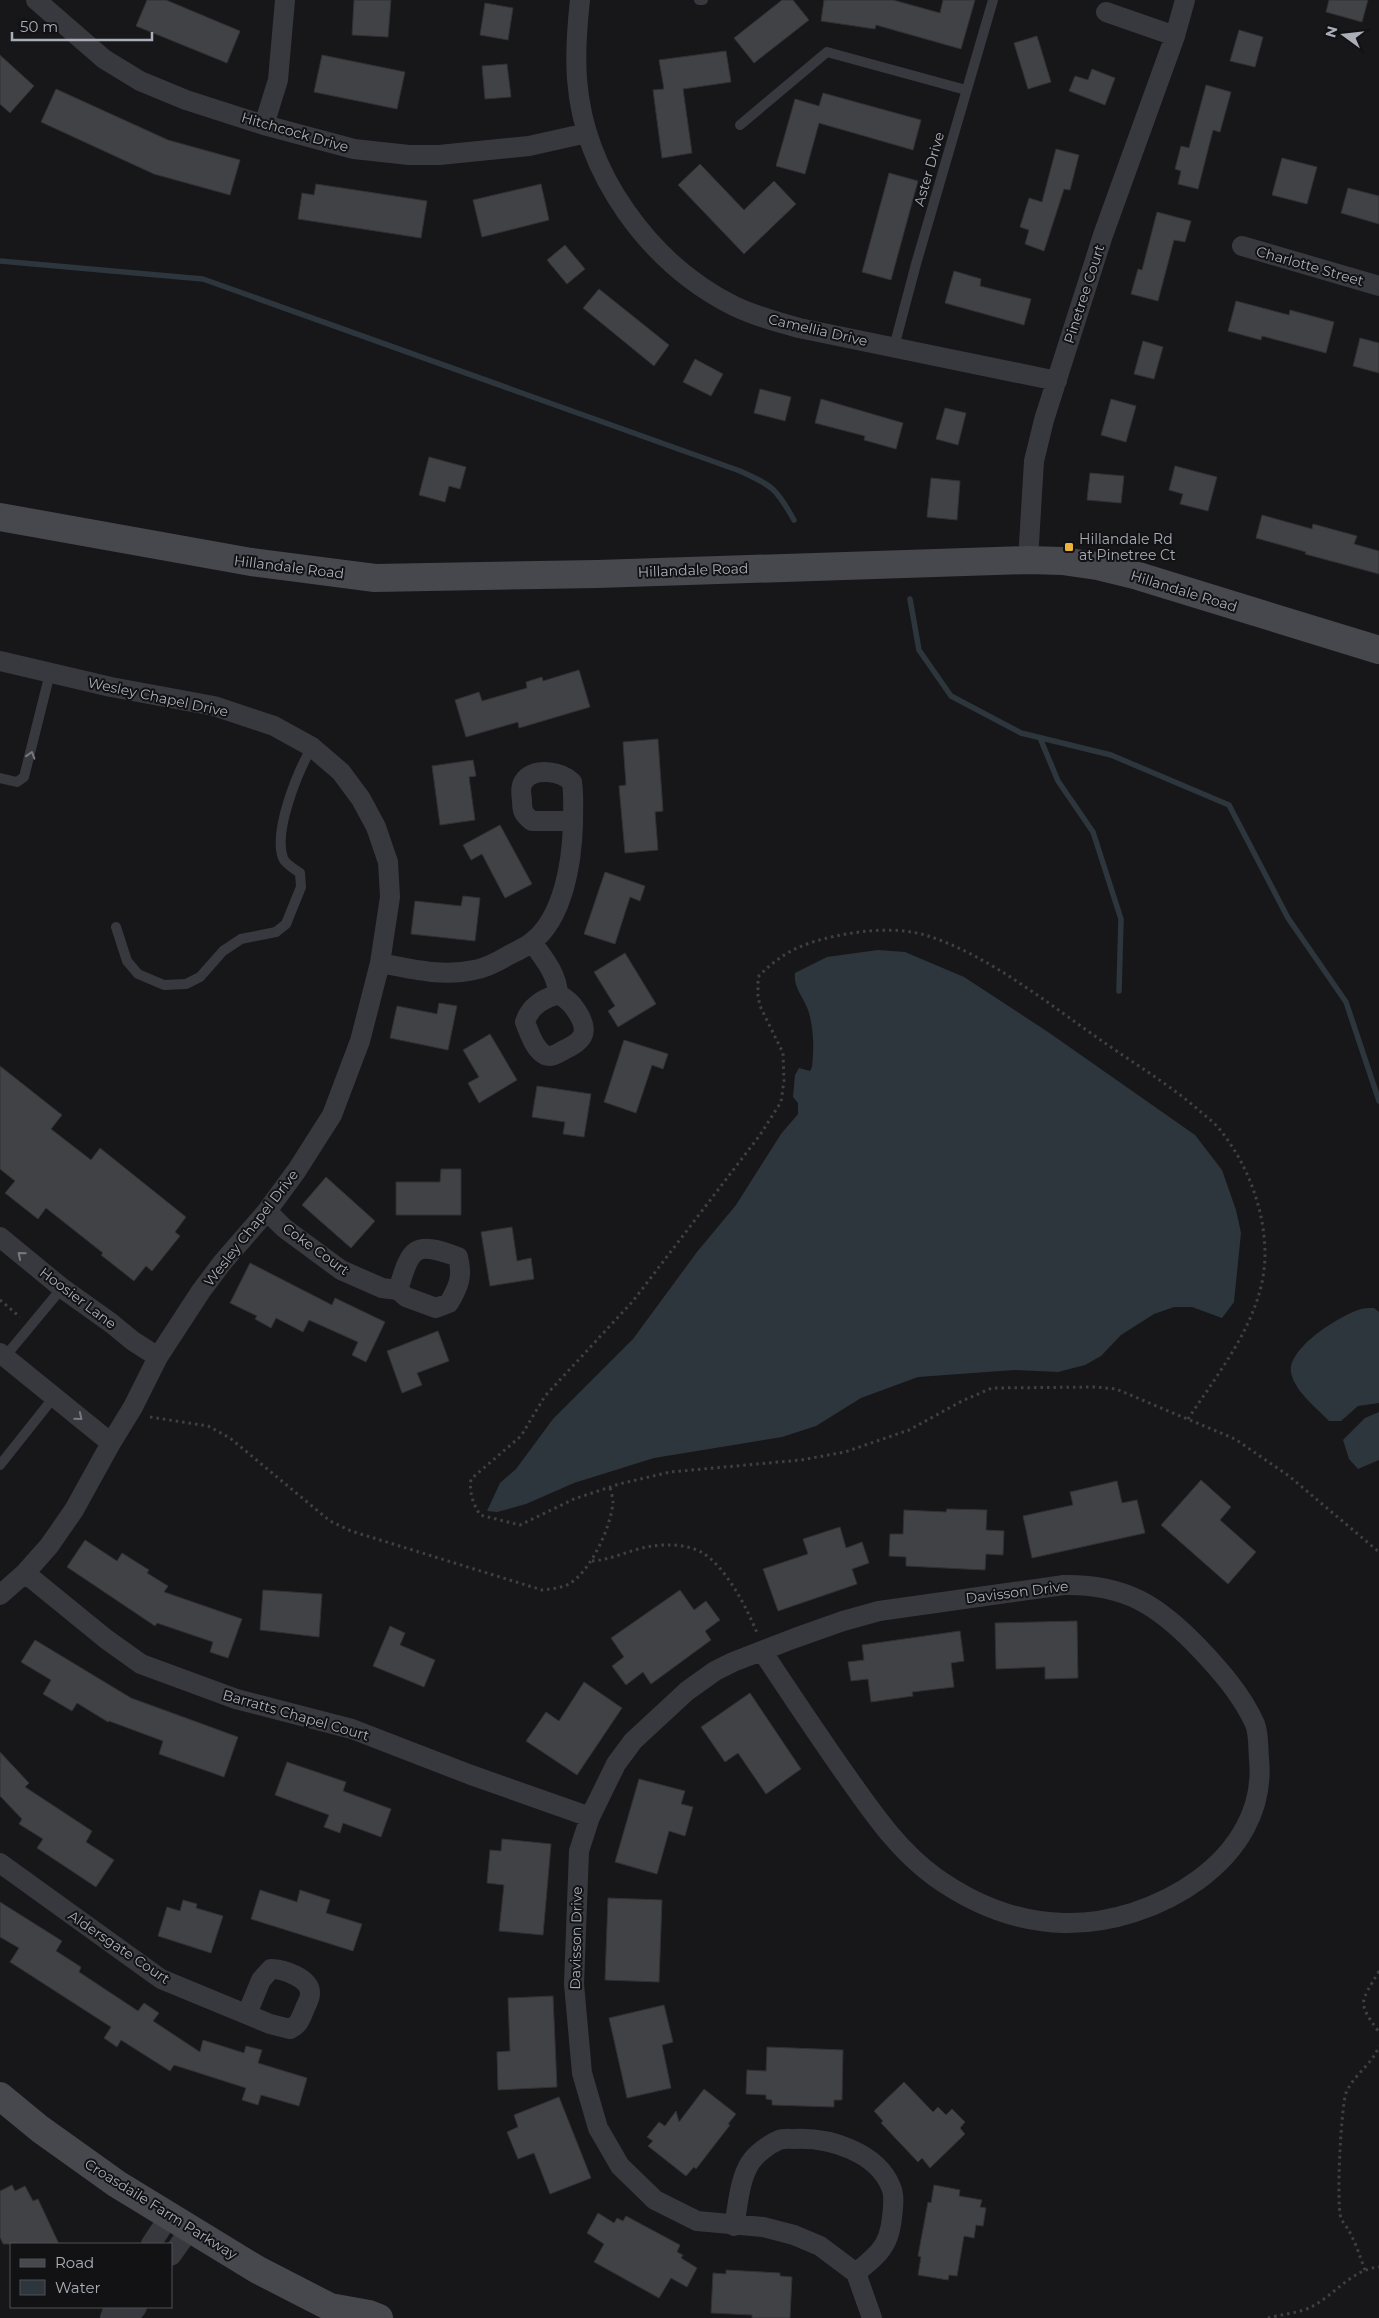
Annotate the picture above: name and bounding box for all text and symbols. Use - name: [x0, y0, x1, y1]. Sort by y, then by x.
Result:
- scale bar: [12, 10, 152, 42]
- north arrow: [1319, 10, 1369, 60]
- text: 50 m: [20, 17, 58, 36]
- text: N: [1321, 24, 1342, 39]
- street label: Hitchcock Drive: [239, 108, 351, 156]
- street label: Aster Drive: [910, 130, 948, 208]
- street label: Pinetree Court: [1060, 242, 1109, 346]
- street label: Charlotte Street: [1254, 242, 1366, 290]
- street label: Camellia Drive: [767, 310, 869, 350]
- place label: Hillandale Rd at Pinetree Ct: [1079, 530, 1176, 564]
- marker: Hillandale Rd at Pinetree Ct: [1063, 541, 1075, 553]
- street label: Hillandale Road: [233, 551, 345, 583]
- street label: Hillandale Road: [637, 559, 749, 581]
- street label: Hillandale Road: [1128, 566, 1240, 616]
- street label: Wesley Chapel Drive: [86, 673, 230, 721]
- one-way arrow: [25, 752, 35, 760]
- street label: Wesley Chapel Drive: [200, 1166, 302, 1290]
- street label: Coke Court: [279, 1219, 353, 1279]
- one-way arrow: [18, 1251, 27, 1260]
- street label: Hoosier Lane: [36, 1263, 120, 1333]
- one-way arrow: [73, 1411, 82, 1419]
- street label: Davisson Drive: [965, 1577, 1069, 1607]
- street label: Barratts Chapel Court: [221, 1685, 372, 1745]
- street label: Davisson Drive: [566, 1886, 586, 1990]
- street label: Aldersgate Court: [65, 1906, 174, 1988]
- street label: Croasdaile Farm Parkway: [81, 2155, 241, 2264]
- legend: [10, 2243, 172, 2308]
- text: Road: [55, 2253, 94, 2272]
- text: Water: [55, 2278, 101, 2297]

